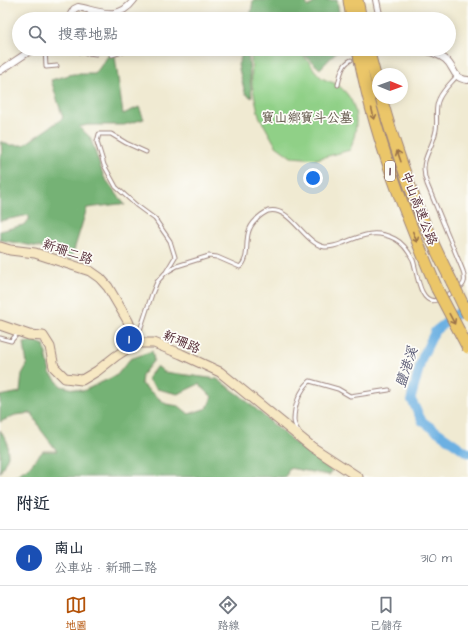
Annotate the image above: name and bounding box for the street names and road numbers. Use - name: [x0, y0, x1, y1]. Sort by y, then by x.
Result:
- road number: 1: [385, 161, 395, 181]
- street label: 中山高速公路: [397, 169, 441, 248]
- street label: 新珊二路: [40, 235, 95, 269]
- street label: 新珊路: [160, 326, 203, 358]

